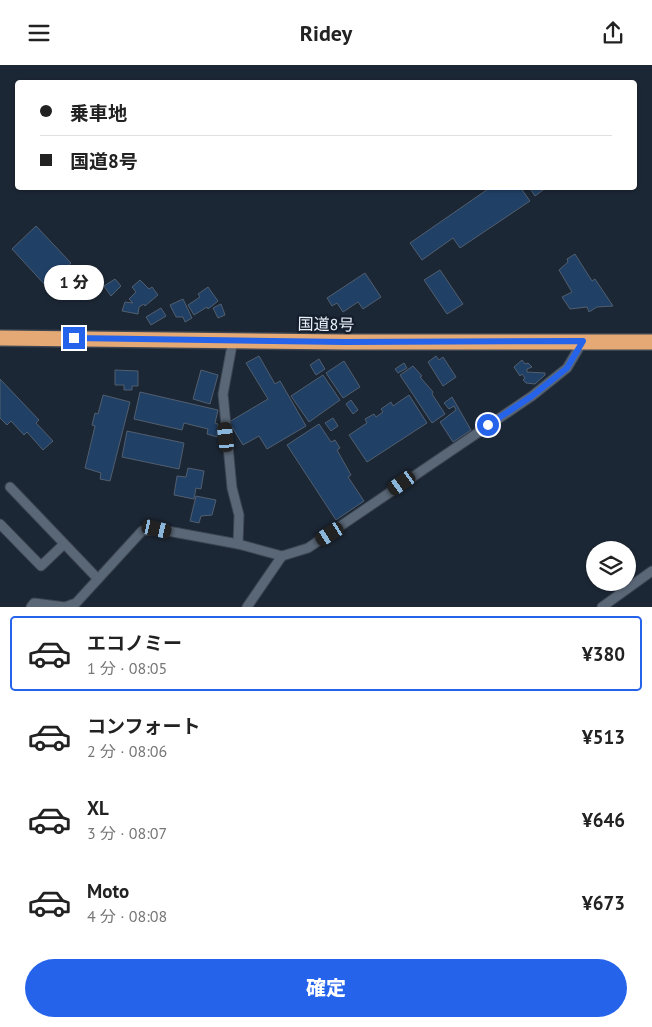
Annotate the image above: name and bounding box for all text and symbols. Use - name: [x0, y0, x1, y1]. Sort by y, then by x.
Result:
- icon: menu: [25, 19, 53, 47]
- text: Ridey: [300, 19, 352, 47]
- icon: share: [599, 19, 627, 47]
- text: 乗車地: [70, 101, 127, 125]
- text: 国道8号: [70, 149, 138, 173]
- callout: 1 分: [44, 265, 104, 301]
- text: 1 分: [59, 272, 89, 292]
- street label: 国道8号: [297, 314, 355, 334]
- route end: [63, 327, 85, 349]
- route start: [477, 414, 499, 436]
- car: [216, 421, 235, 453]
- car: [385, 468, 418, 498]
- car: [140, 518, 173, 540]
- car: [313, 520, 346, 548]
- map controls: [586, 541, 636, 591]
- button: layers: [586, 541, 636, 591]
- icon: car: [27, 631, 72, 676]
- text: エコノミー: [87, 631, 182, 655]
- text: ¥380: [582, 642, 625, 666]
- text: 1 分 · 08:05: [87, 658, 167, 678]
- icon: car: [27, 714, 72, 759]
- text: コンフォート: [87, 714, 200, 738]
- text: ¥513: [582, 725, 625, 749]
- text: 2 分 · 08:06: [87, 741, 167, 761]
- text: XL: [87, 796, 109, 820]
- icon: car: [27, 797, 72, 842]
- text: ¥646: [582, 808, 625, 832]
- text: 3 分 · 08:07: [87, 823, 167, 843]
- text: Moto: [87, 879, 129, 903]
- icon: car: [27, 880, 72, 925]
- text: ¥673: [582, 891, 625, 915]
- text: 4 分 · 08:08: [87, 906, 167, 926]
- button: 確定: [25, 959, 627, 1017]

